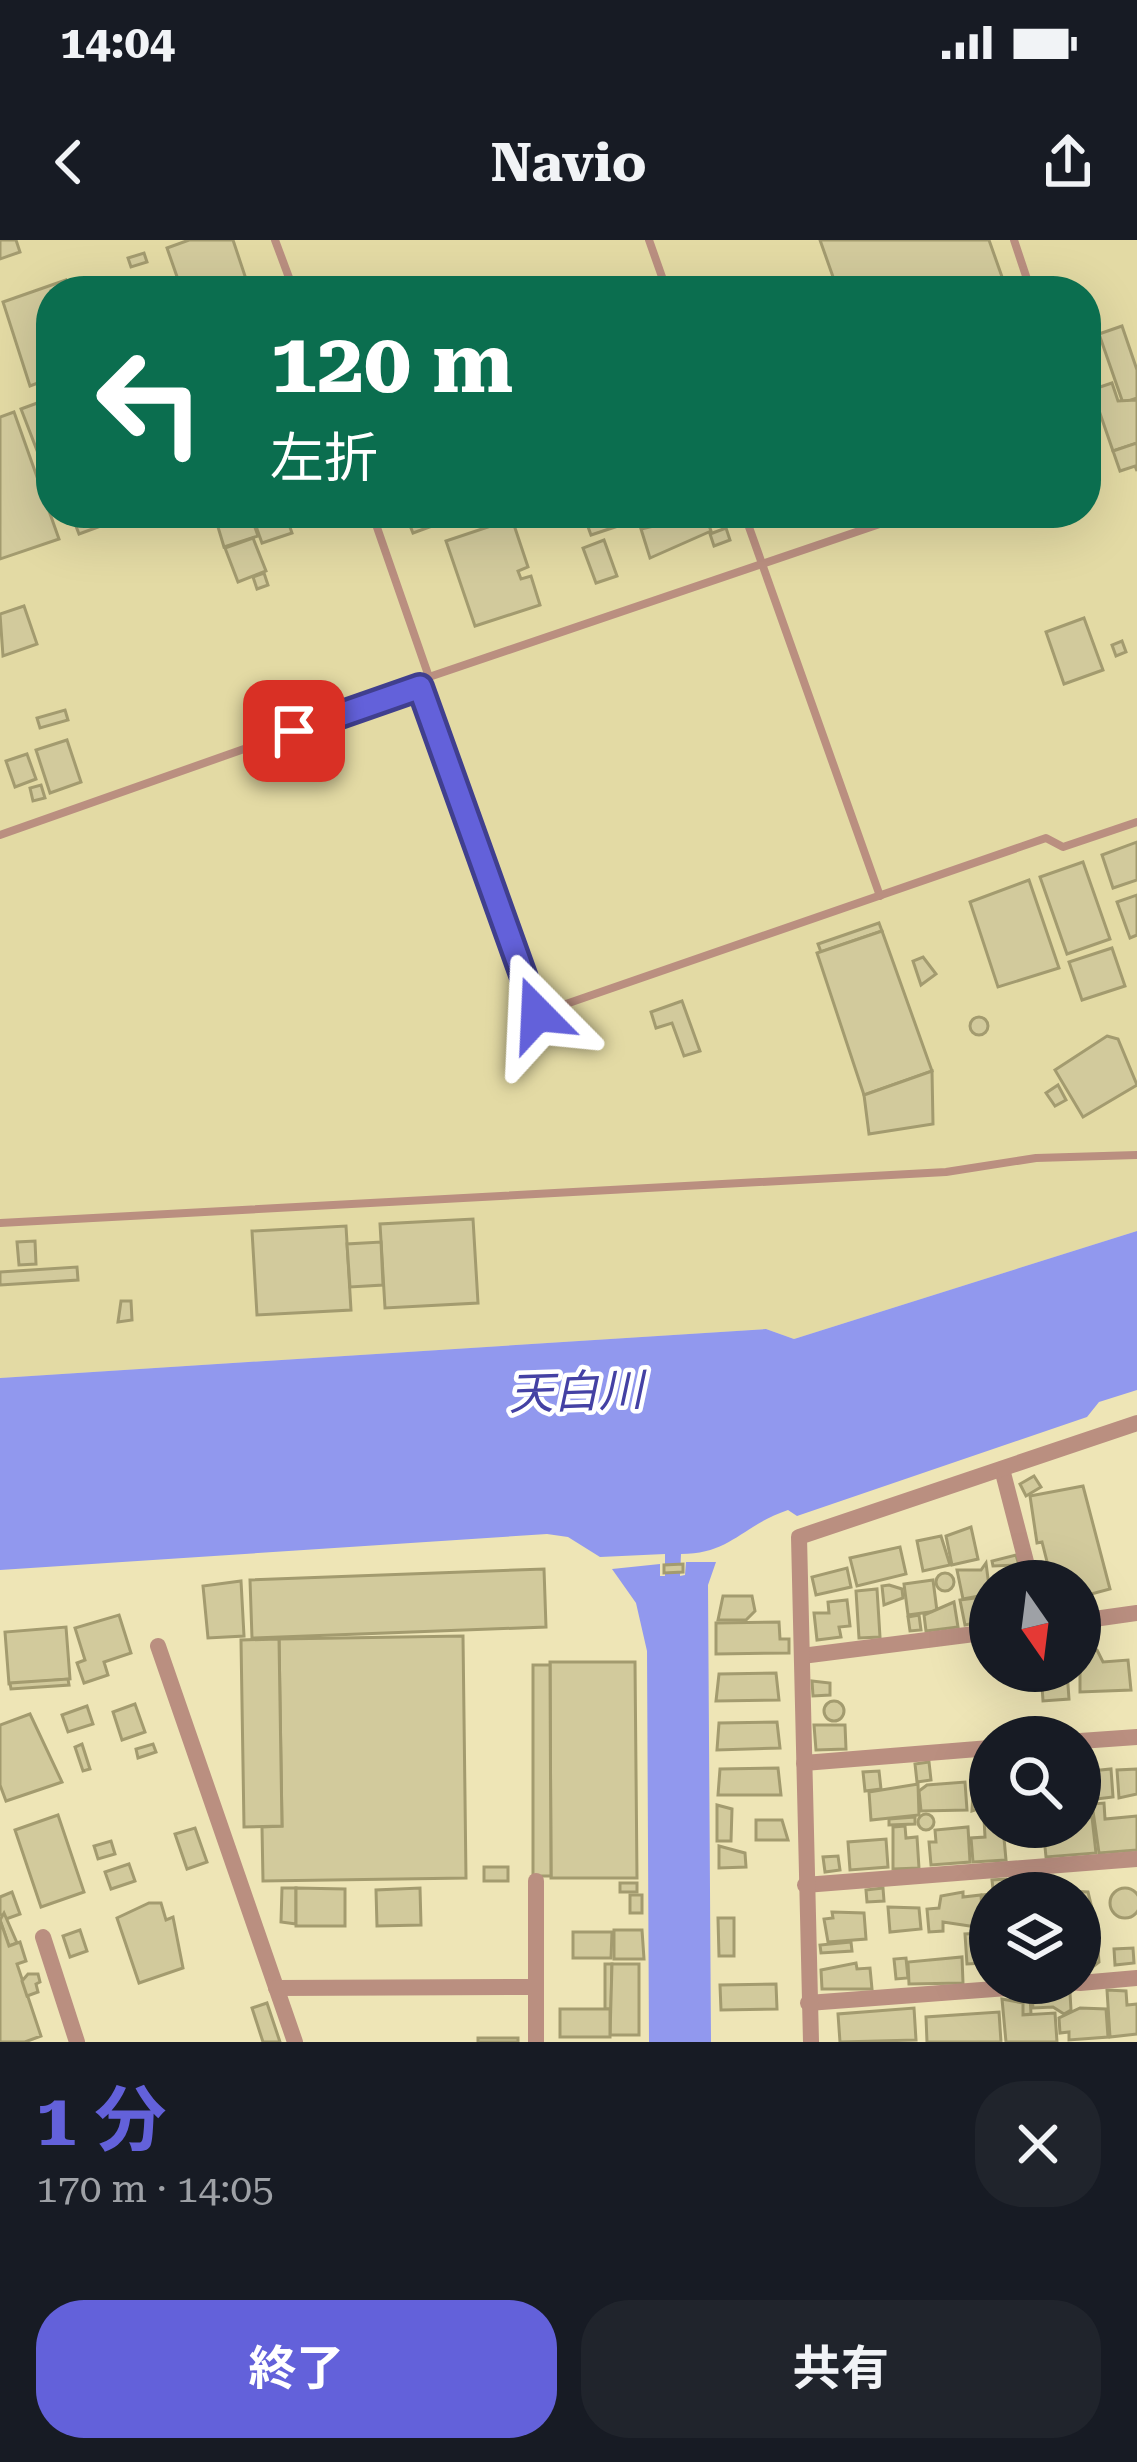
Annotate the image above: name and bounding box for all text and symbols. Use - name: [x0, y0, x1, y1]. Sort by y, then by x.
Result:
- text: 14:04: [60, 16, 175, 69]
- icon: back: [36, 129, 102, 195]
- icon: share: [1035, 129, 1101, 195]
- text: Navio: [490, 131, 647, 194]
- text: 120 m: [270, 314, 513, 412]
- icon: left: [72, 324, 228, 480]
- text: 左折: [270, 427, 378, 490]
- pin: [243, 680, 345, 782]
- icon: arrive: [261, 698, 327, 764]
- position arrow: [474, 951, 600, 1077]
- water label: 天白川: [508, 1363, 648, 1421]
- north arrow: [969, 1560, 1101, 1692]
- map controls: [969, 1560, 1101, 2004]
- button: search: [969, 1716, 1101, 1848]
- button: layers: [969, 1872, 1101, 2004]
- text: 1 分: [36, 2078, 167, 2163]
- button: close: [975, 2081, 1101, 2207]
- text: 170 m · 14:05: [36, 2166, 274, 2212]
- button: 終了: [36, 2300, 557, 2438]
- button: 共有: [581, 2300, 1101, 2438]

